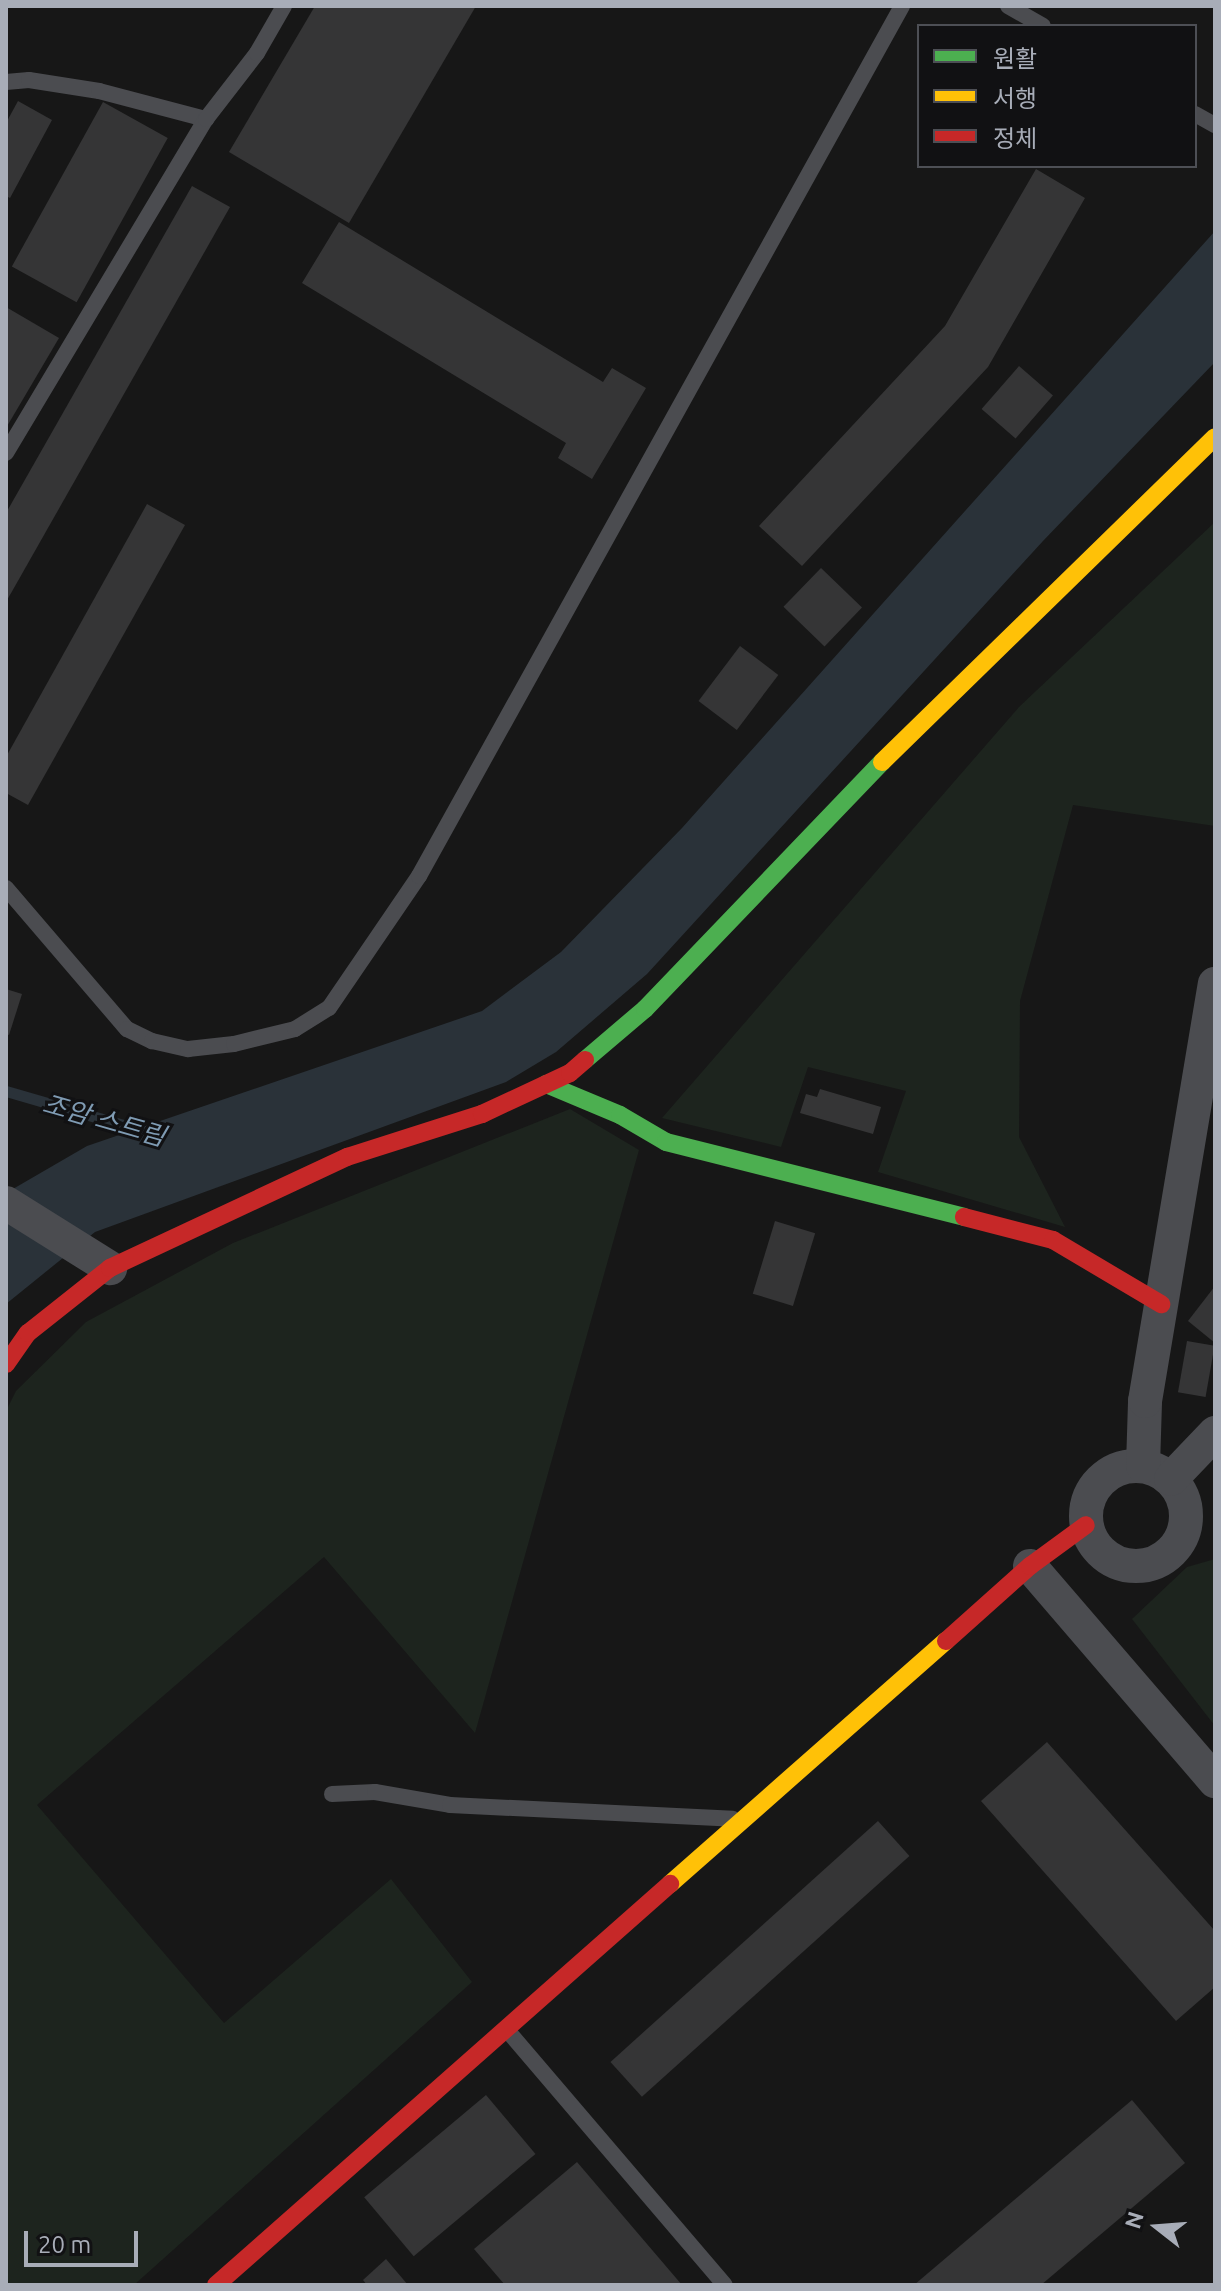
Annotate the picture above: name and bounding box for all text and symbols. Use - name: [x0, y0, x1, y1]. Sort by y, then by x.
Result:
- legend: [917, 24, 1197, 168]
- text: 원활: [993, 45, 1037, 72]
- text: 서행: [993, 85, 1037, 112]
- text: 정체: [993, 125, 1037, 152]
- water label: 조암 스트림: [39, 1088, 169, 1152]
- north arrow: [1117, 2187, 1197, 2267]
- text: N: [1119, 2208, 1148, 2231]
- scale bar: [28, 2215, 142, 2265]
- text: 20 m: [38, 2231, 91, 2258]

